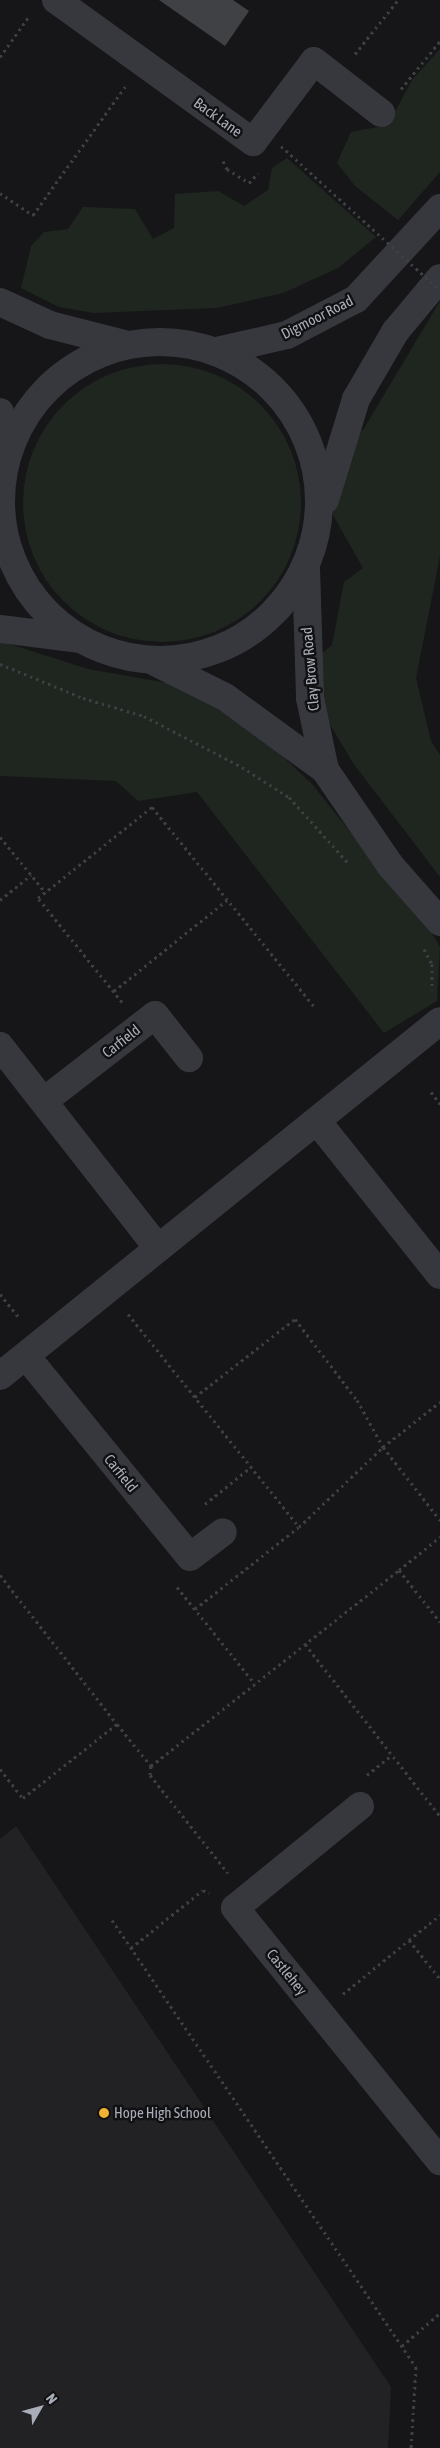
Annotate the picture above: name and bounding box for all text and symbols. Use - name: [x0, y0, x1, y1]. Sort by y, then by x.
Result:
- street label: Back Lane: [190, 94, 246, 140]
- street label: Digmoor Road: [278, 291, 356, 343]
- street label: Clay Brow Road: [297, 626, 323, 712]
- street label: Carfield: [98, 1021, 144, 1061]
- street label: Carfield: [100, 1450, 142, 1496]
- street label: Castlehey: [263, 1945, 311, 1999]
- place label: Hope High School: [114, 2104, 211, 2122]
- marker: Hope High School: [98, 2107, 110, 2119]
- north arrow: [15, 2383, 65, 2433]
- text: N: [43, 2391, 61, 2407]

